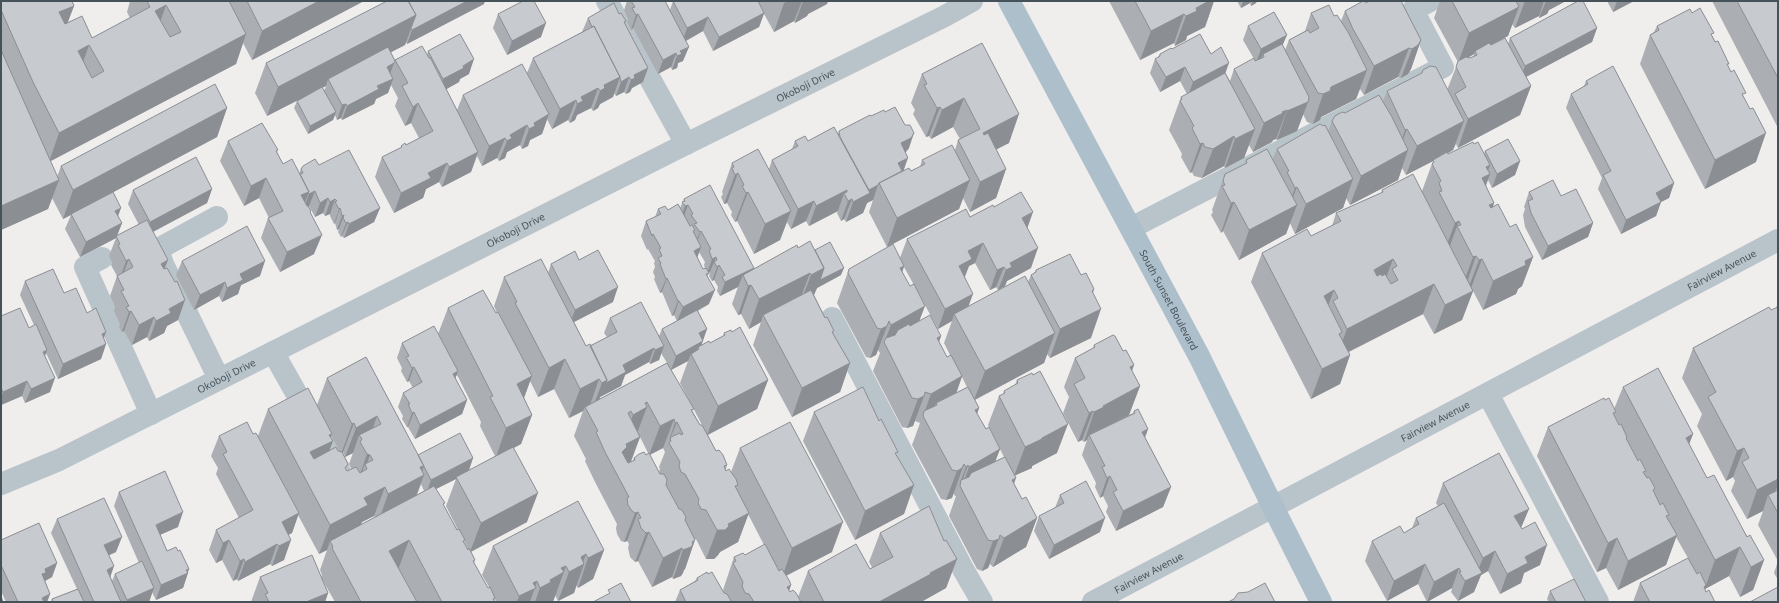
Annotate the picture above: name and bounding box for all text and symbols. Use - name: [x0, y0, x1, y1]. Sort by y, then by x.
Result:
- street label: Okoboji Drive: [774, 64, 837, 105]
- street label: Okoboji Drive: [484, 209, 548, 251]
- street label: Fairview Avenue: [1685, 246, 1759, 294]
- street label: South Sunset Boulevard: [1136, 247, 1202, 353]
- street label: Okoboji Drive: [194, 355, 258, 396]
- street label: Fairview Avenue: [1398, 397, 1472, 445]
- street label: Fairview Avenue: [1112, 548, 1186, 597]

